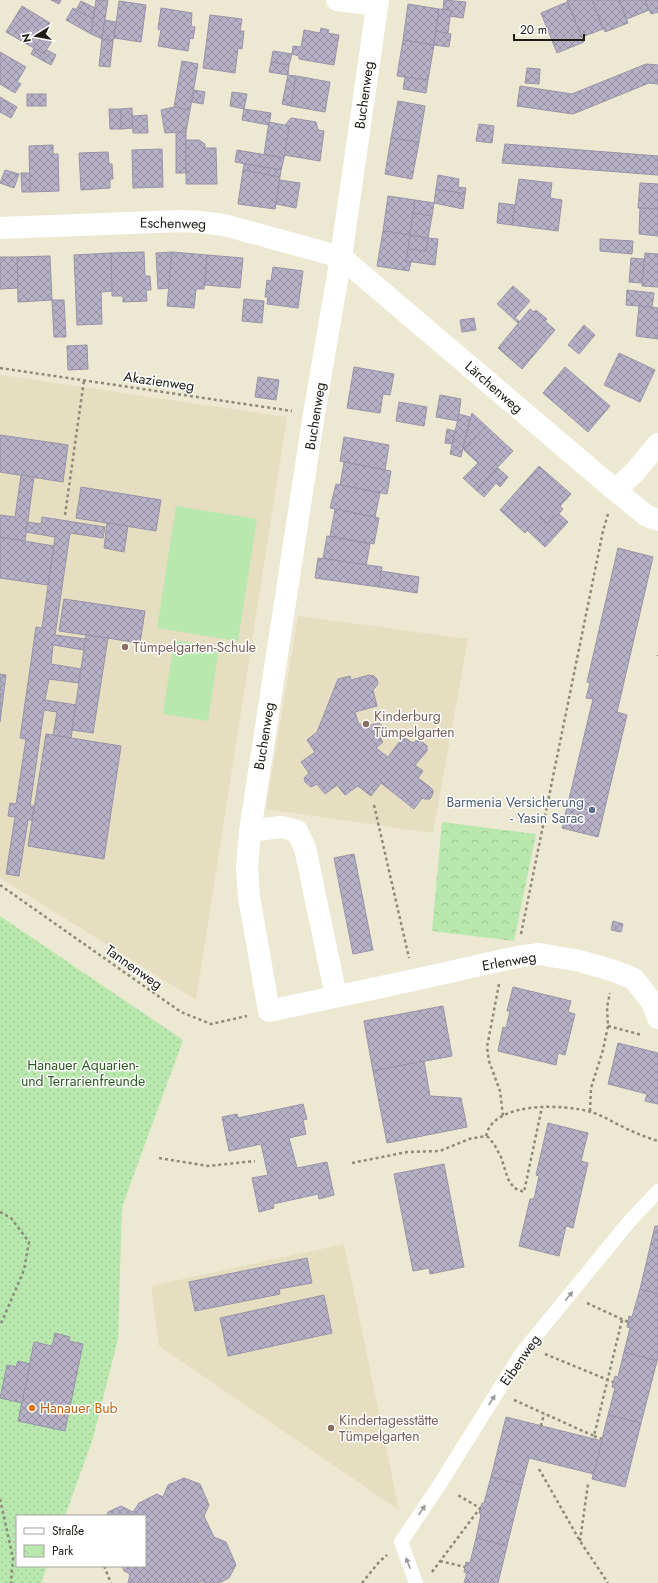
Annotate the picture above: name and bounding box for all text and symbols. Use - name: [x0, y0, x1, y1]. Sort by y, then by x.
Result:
- north arrow: [16, 16, 56, 56]
- scale bar: [514, 16, 584, 42]
- text: 20 m: [520, 21, 547, 39]
- text: N: [17, 32, 35, 44]
- street label: Buchenweg: [349, 60, 379, 130]
- street label: Eschenweg: [140, 212, 206, 234]
- street label: Lärchenweg: [461, 356, 527, 418]
- street label: Akazienweg: [122, 366, 196, 396]
- street label: Buchenweg: [300, 381, 330, 451]
- place label: Tümpelgarten-Schule: [133, 637, 256, 657]
- marker: Tümpelgarten-Schule: [120, 642, 130, 652]
- street label: Buchenweg: [249, 701, 279, 771]
- place label: Kinderburg Tümpelgarten: [374, 706, 455, 742]
- marker: Kinderburg Tümpelgarten: [361, 719, 371, 729]
- place label: Barmenia Versicherung - Yasin Sarac: [446, 792, 584, 828]
- marker: Barmenia Versicherung - Yasin Sarac: [587, 805, 597, 815]
- street label: Tannenweg: [101, 940, 167, 994]
- street label: Erlenweg: [480, 946, 538, 976]
- park label: Hanauer Aquarien- und Terrarienfreunde: [21, 1055, 145, 1091]
- one-way arrow: [564, 1290, 573, 1301]
- street label: Eibenweg: [495, 1330, 545, 1390]
- one-way arrow: [489, 1394, 496, 1406]
- place label: Hanauer Bub: [40, 1398, 118, 1418]
- marker: Hanauer Bub: [27, 1403, 37, 1413]
- place label: Kindertagesstätte Tümpelgarten: [339, 1410, 439, 1446]
- marker: Kindertagesstätte Tümpelgarten: [326, 1423, 336, 1433]
- one-way arrow: [418, 1505, 426, 1515]
- legend: [16, 1515, 146, 1567]
- text: Straße: [52, 1522, 84, 1540]
- text: Park: [52, 1542, 74, 1560]
- one-way arrow: [405, 1556, 411, 1568]

